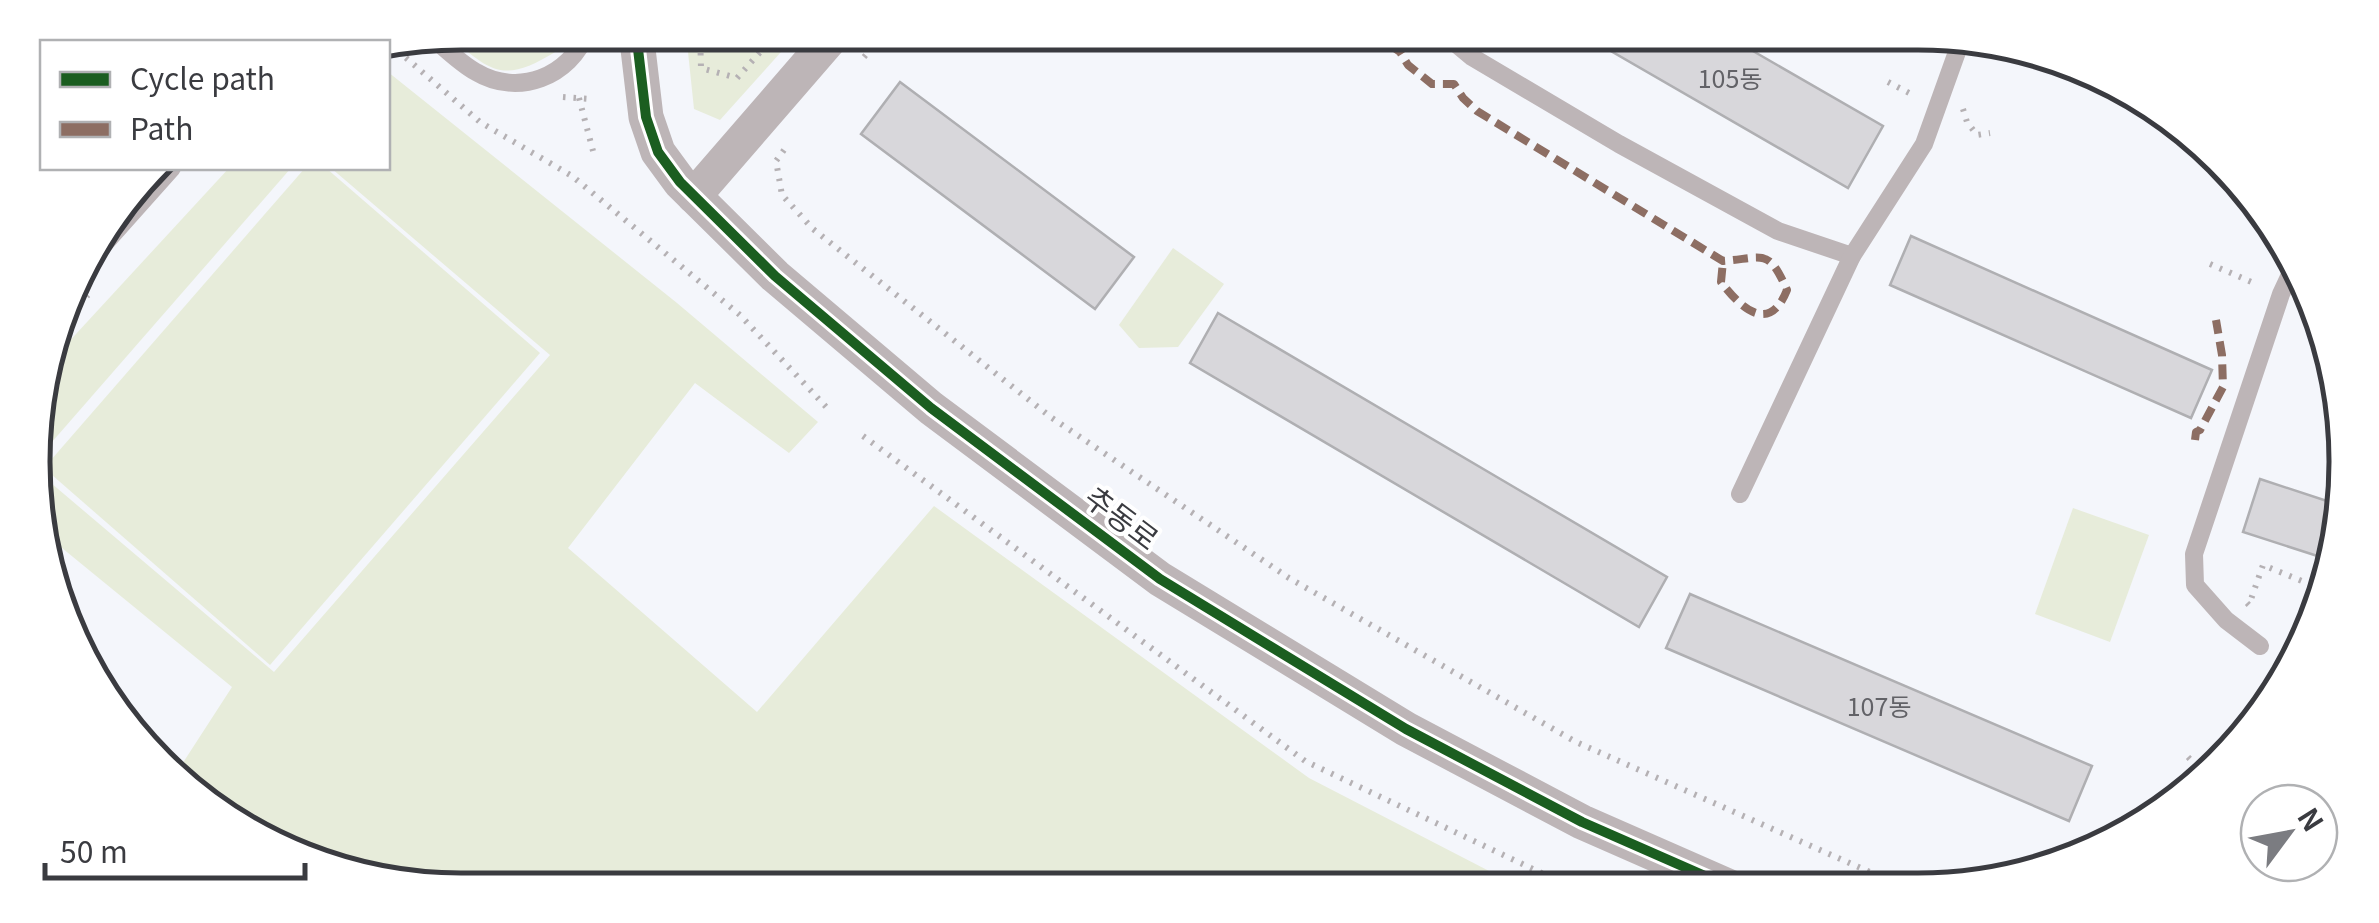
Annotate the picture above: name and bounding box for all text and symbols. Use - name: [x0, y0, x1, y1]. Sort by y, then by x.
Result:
- legend: [40, 40, 390, 170]
- text: Cycle path: [130, 55, 275, 99]
- house number: 105동: [1698, 59, 1762, 95]
- text: Path: [130, 105, 193, 149]
- street label: 추동로: [1076, 474, 1169, 559]
- house number: 107동: [1847, 687, 1911, 723]
- north arrow: [2239, 783, 2339, 883]
- text: N: [2289, 799, 2334, 838]
- scale bar: [45, 818, 305, 880]
- text: 50 m: [60, 828, 128, 872]

